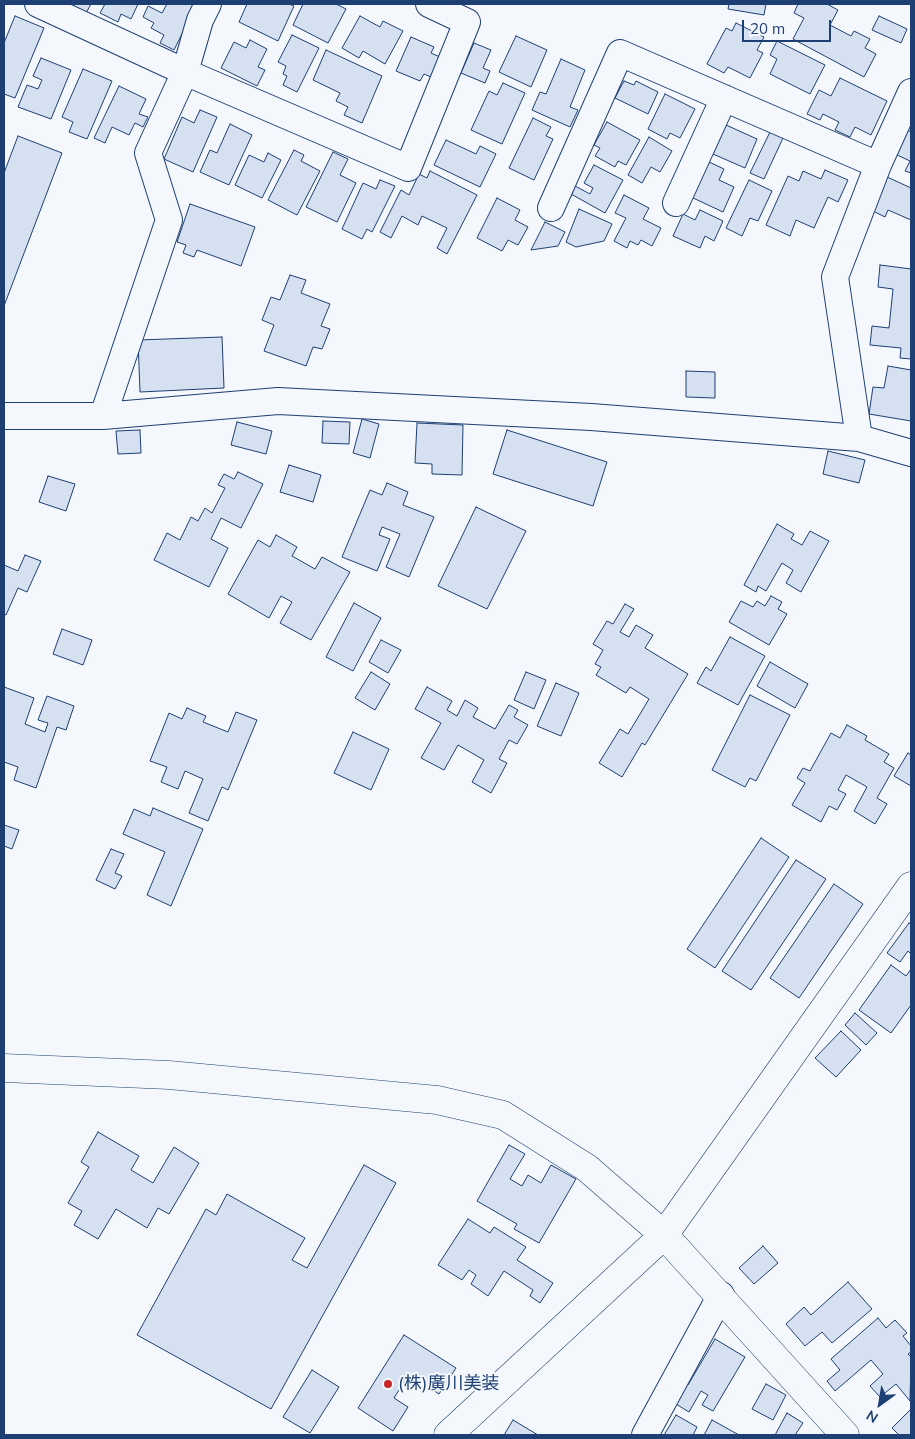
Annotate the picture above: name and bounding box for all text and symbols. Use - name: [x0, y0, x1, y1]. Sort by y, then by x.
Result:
- scale bar: [745, 10, 834, 42]
- text: 20 m: [750, 19, 785, 38]
- place label: (株)廣川美装: [398, 1373, 499, 1395]
- marker: (株)廣川美装: [382, 1378, 394, 1390]
- north arrow: [855, 1379, 905, 1429]
- text: N: [863, 1406, 881, 1427]

